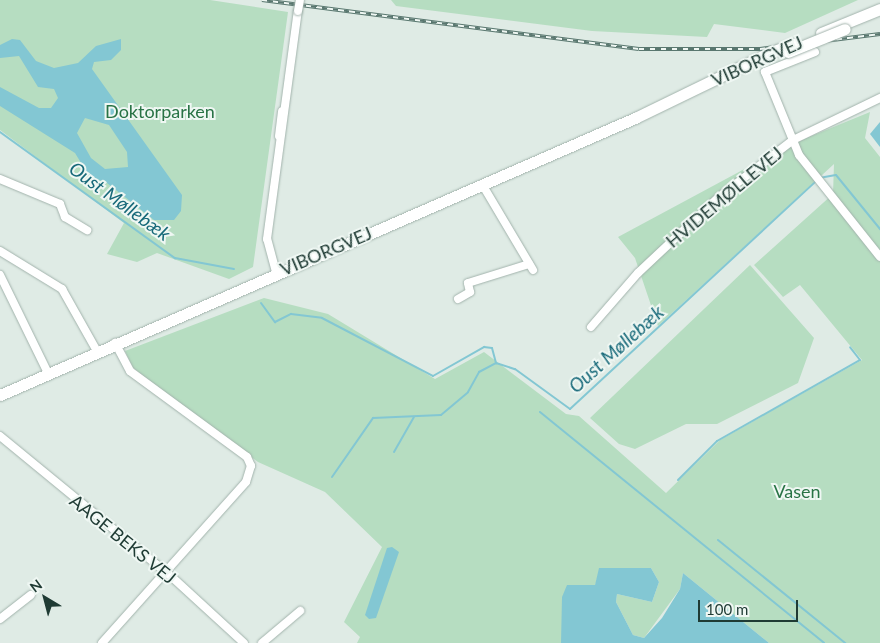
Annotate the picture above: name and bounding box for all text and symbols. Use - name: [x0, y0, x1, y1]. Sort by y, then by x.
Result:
- street label: VIBORGVEJ: [708, 31, 806, 91]
- park label: Doktorparken: [105, 100, 215, 122]
- street label: HVIDEMØLLEVEJ: [661, 142, 787, 252]
- water label: Oust Møllebæk: [65, 157, 175, 245]
- street label: VIBORGVEJ: [277, 222, 375, 280]
- water label: Oust Møllebæk: [564, 300, 668, 398]
- park label: Vasen: [773, 480, 821, 502]
- street label: AAGE BEKS VEJ: [65, 489, 181, 589]
- north arrow: [20, 573, 70, 623]
- text: N: [26, 576, 45, 596]
- scale bar: [700, 590, 800, 622]
- text: 100 m: [706, 600, 748, 618]

